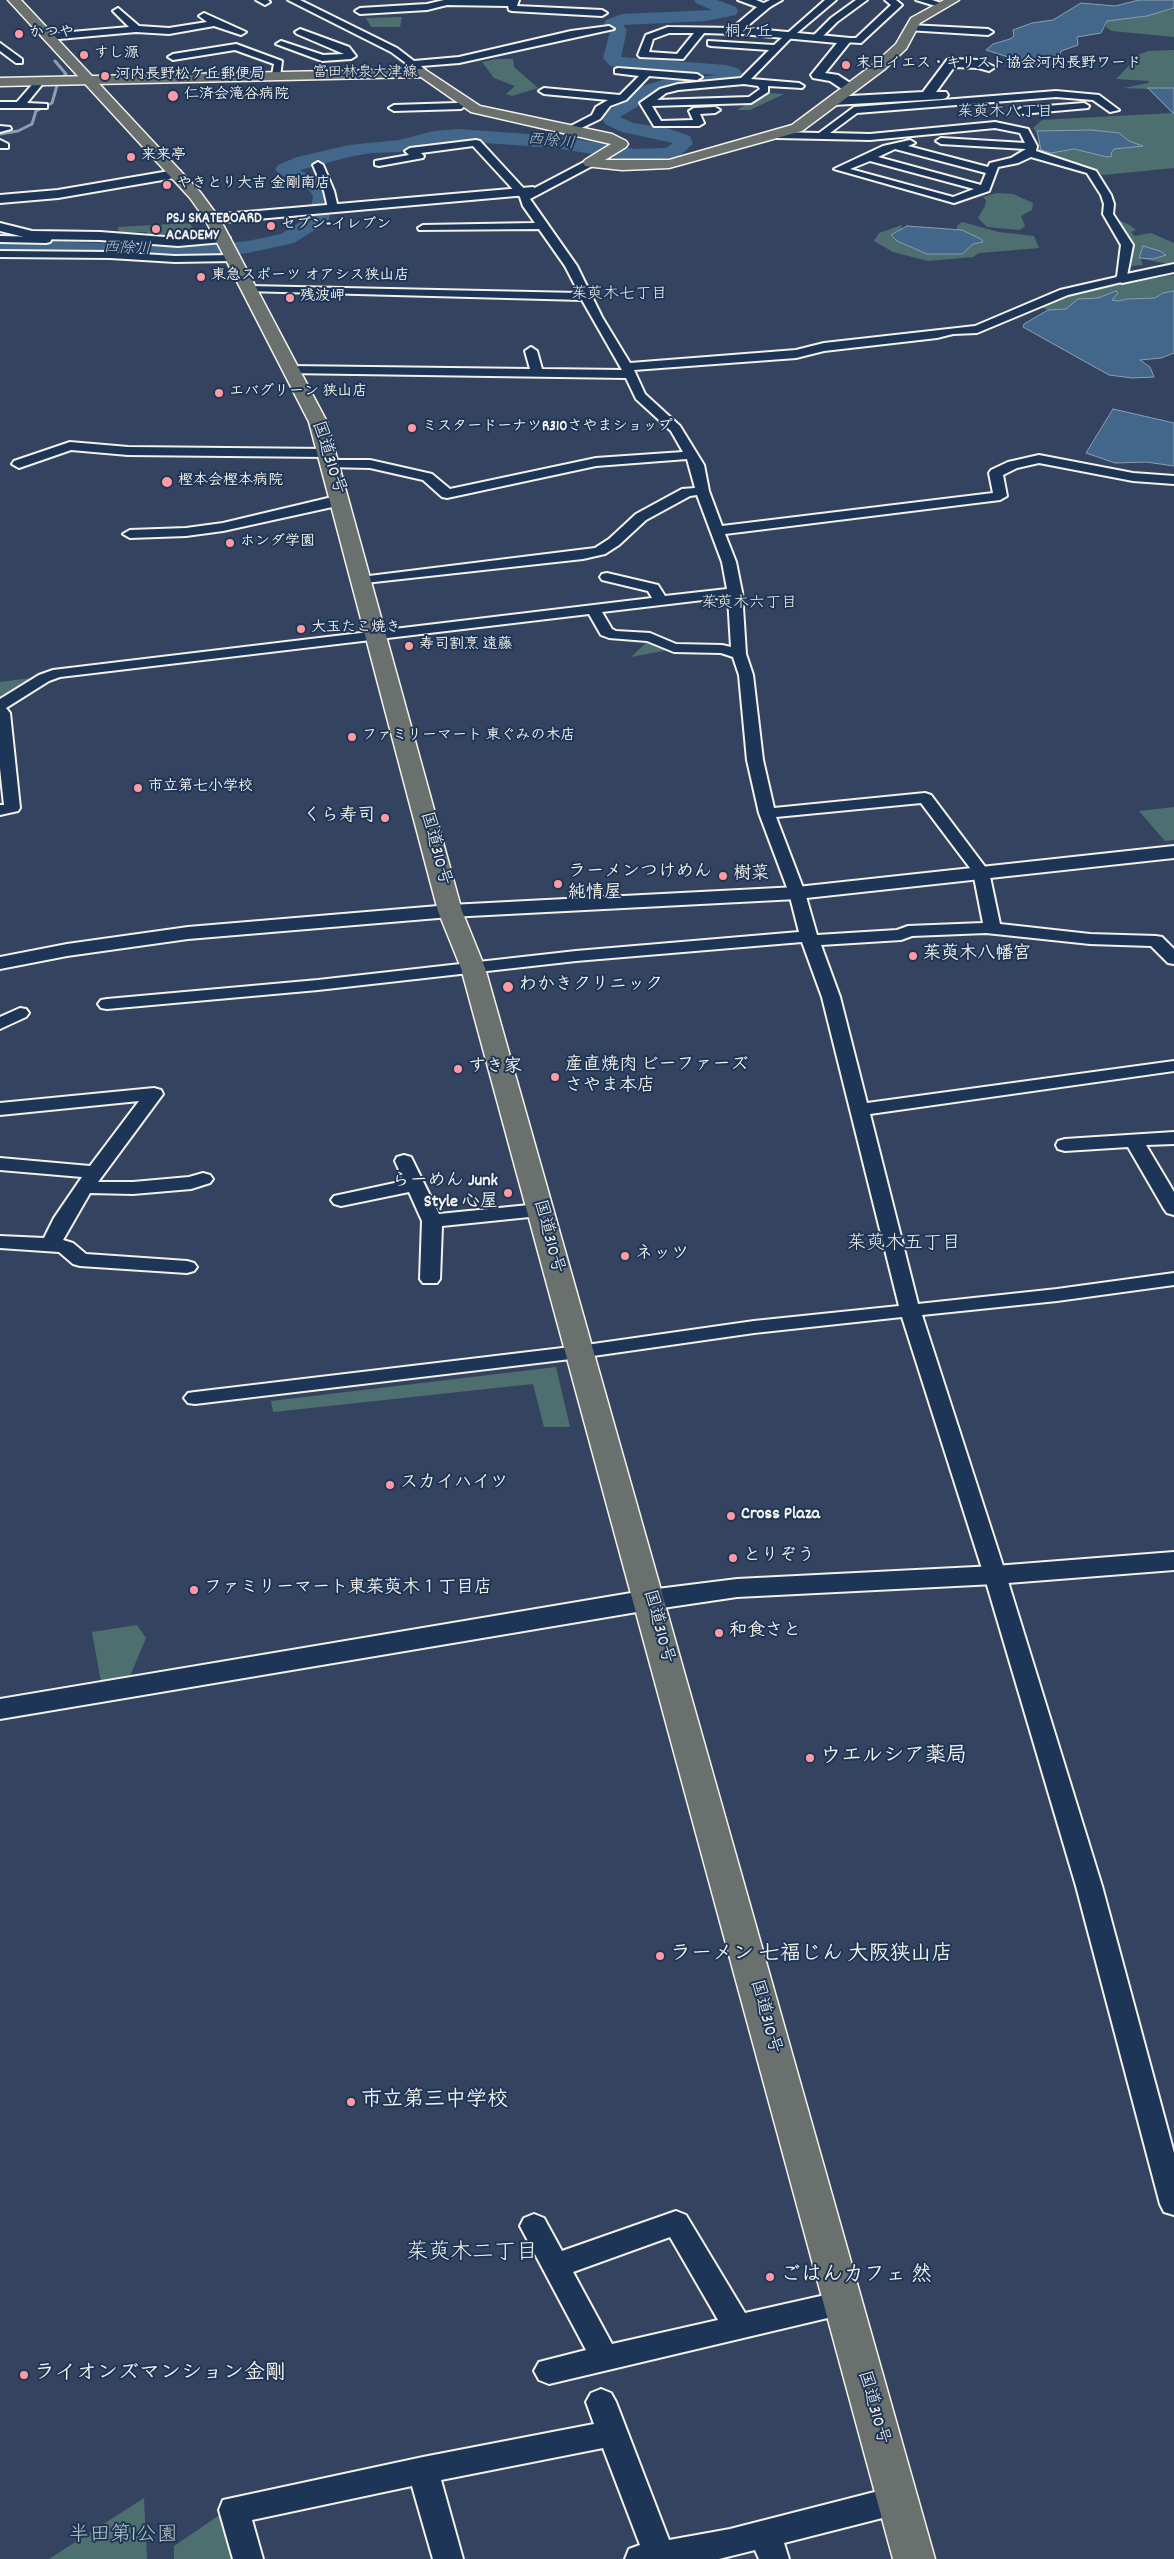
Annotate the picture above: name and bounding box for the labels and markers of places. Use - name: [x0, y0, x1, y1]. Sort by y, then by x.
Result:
- place label: かつや: [29, 25, 74, 43]
- marker: かつや: [13, 28, 25, 40]
- place label: すし源: [94, 46, 139, 64]
- marker: すし源: [78, 49, 90, 61]
- place label: 末日イエス・キリスト協会河内長野ワード: [856, 56, 1141, 74]
- marker: 末日イエス・キリスト協会河内長野ワード: [840, 59, 852, 71]
- place label: 河内長野松ケ丘郵便局: [115, 67, 265, 85]
- marker: 河内長野松ケ丘郵便局: [99, 70, 111, 82]
- place label: 仁済会滝谷病院: [184, 87, 289, 105]
- marker: 仁済会滝谷病院: [166, 89, 180, 103]
- place label: 来来亭: [141, 148, 186, 166]
- marker: 来来亭: [125, 151, 137, 163]
- place label: やきとり大吉 金剛南店: [177, 176, 330, 194]
- marker: やきとり大吉 金剛南店: [161, 179, 173, 191]
- place label: PSJ SKATEBOARD ACADEMY: [166, 211, 262, 246]
- place label: セブン-イレブン: [281, 217, 391, 235]
- marker: セブン-イレブン: [265, 220, 277, 232]
- marker: PSJ SKATEBOARD ACADEMY: [150, 223, 162, 235]
- place label: 東急スポーツ オアシス狭山店: [211, 268, 409, 286]
- marker: 東急スポーツ オアシス狭山店: [195, 271, 207, 283]
- place label: 残波岬: [300, 289, 345, 307]
- marker: 残波岬: [284, 292, 296, 304]
- place label: エバグリーン 狭山店: [229, 384, 367, 402]
- marker: エバグリーン 狭山店: [213, 387, 225, 399]
- place label: ミスタードーナツR310さやまショップ: [422, 419, 672, 437]
- marker: ミスタードーナツR310さやまショップ: [406, 422, 418, 434]
- place label: 樫本会樫本病院: [178, 473, 283, 491]
- marker: 樫本会樫本病院: [160, 475, 174, 489]
- place label: ホンダ学園: [240, 534, 315, 552]
- marker: ホンダ学園: [224, 537, 236, 549]
- place label: 大玉たこ焼き: [311, 620, 401, 638]
- marker: 大玉たこ焼き: [295, 623, 307, 635]
- place label: 寿司割烹 遠藤: [419, 637, 512, 655]
- marker: 寿司割烹 遠藤: [403, 640, 415, 652]
- place label: ファミリーマート 東ぐみの木店: [362, 728, 575, 746]
- marker: ファミリーマート 東ぐみの木店: [346, 731, 358, 743]
- place label: 市立第七小学校: [148, 779, 253, 797]
- marker: 市立第七小学校: [132, 782, 144, 794]
- place label: くら寿司: [303, 807, 375, 829]
- marker: くら寿司: [379, 812, 391, 824]
- place label: ラーメンつけめん 純情屋: [568, 863, 712, 906]
- place label: 樹菜: [733, 865, 769, 887]
- marker: 樹菜: [717, 870, 729, 882]
- marker: ラーメンつけめん 純情屋: [552, 878, 564, 890]
- place label: 茱萸木八幡宮: [923, 945, 1031, 967]
- marker: 茱萸木八幡宮: [907, 950, 919, 962]
- place label: わかきクリニック: [519, 976, 663, 998]
- marker: わかきクリニック: [501, 980, 515, 994]
- place label: 産直焼肉 ビーファーズ さやま本店: [565, 1056, 748, 1098]
- place label: すき家: [468, 1058, 522, 1080]
- marker: すき家: [452, 1063, 464, 1075]
- marker: 産直焼肉 ビーファーズ さやま本店: [549, 1071, 561, 1083]
- place label: らーめん Junk Style 心屋: [392, 1172, 498, 1214]
- marker: らーめん Junk Style 心屋: [502, 1187, 514, 1199]
- place label: ネッツ: [635, 1245, 689, 1267]
- marker: ネッツ: [619, 1250, 631, 1262]
- place label: スカイハイツ: [400, 1474, 508, 1496]
- marker: スカイハイツ: [384, 1479, 396, 1491]
- place label: Cross Plaza: [741, 1505, 820, 1527]
- marker: Cross Plaza: [725, 1510, 737, 1522]
- place label: とりぞう: [743, 1547, 815, 1569]
- marker: とりぞう: [727, 1552, 739, 1564]
- place label: ファミリーマート東茱萸木１丁目店: [204, 1579, 492, 1601]
- marker: ファミリーマート東茱萸木１丁目店: [188, 1584, 200, 1596]
- place label: 和食さと: [729, 1622, 801, 1644]
- marker: 和食さと: [713, 1627, 725, 1639]
- place label: ウエルシア薬局: [820, 1745, 967, 1771]
- marker: ウエルシア薬局: [804, 1752, 816, 1764]
- place label: ラーメン 七福じん 大阪狭山店: [670, 1943, 953, 1969]
- marker: ラーメン 七福じん 大阪狭山店: [654, 1950, 666, 1962]
- place label: 市立第三中学校: [361, 2089, 508, 2115]
- marker: 市立第三中学校: [345, 2096, 357, 2108]
- place label: ごはんカフェ 然: [780, 2264, 932, 2290]
- marker: ごはんカフェ 然: [764, 2271, 776, 2283]
- place label: ライオンズマンション金剛: [34, 2362, 286, 2388]
- marker: ライオンズマンション金剛: [18, 2369, 30, 2381]

